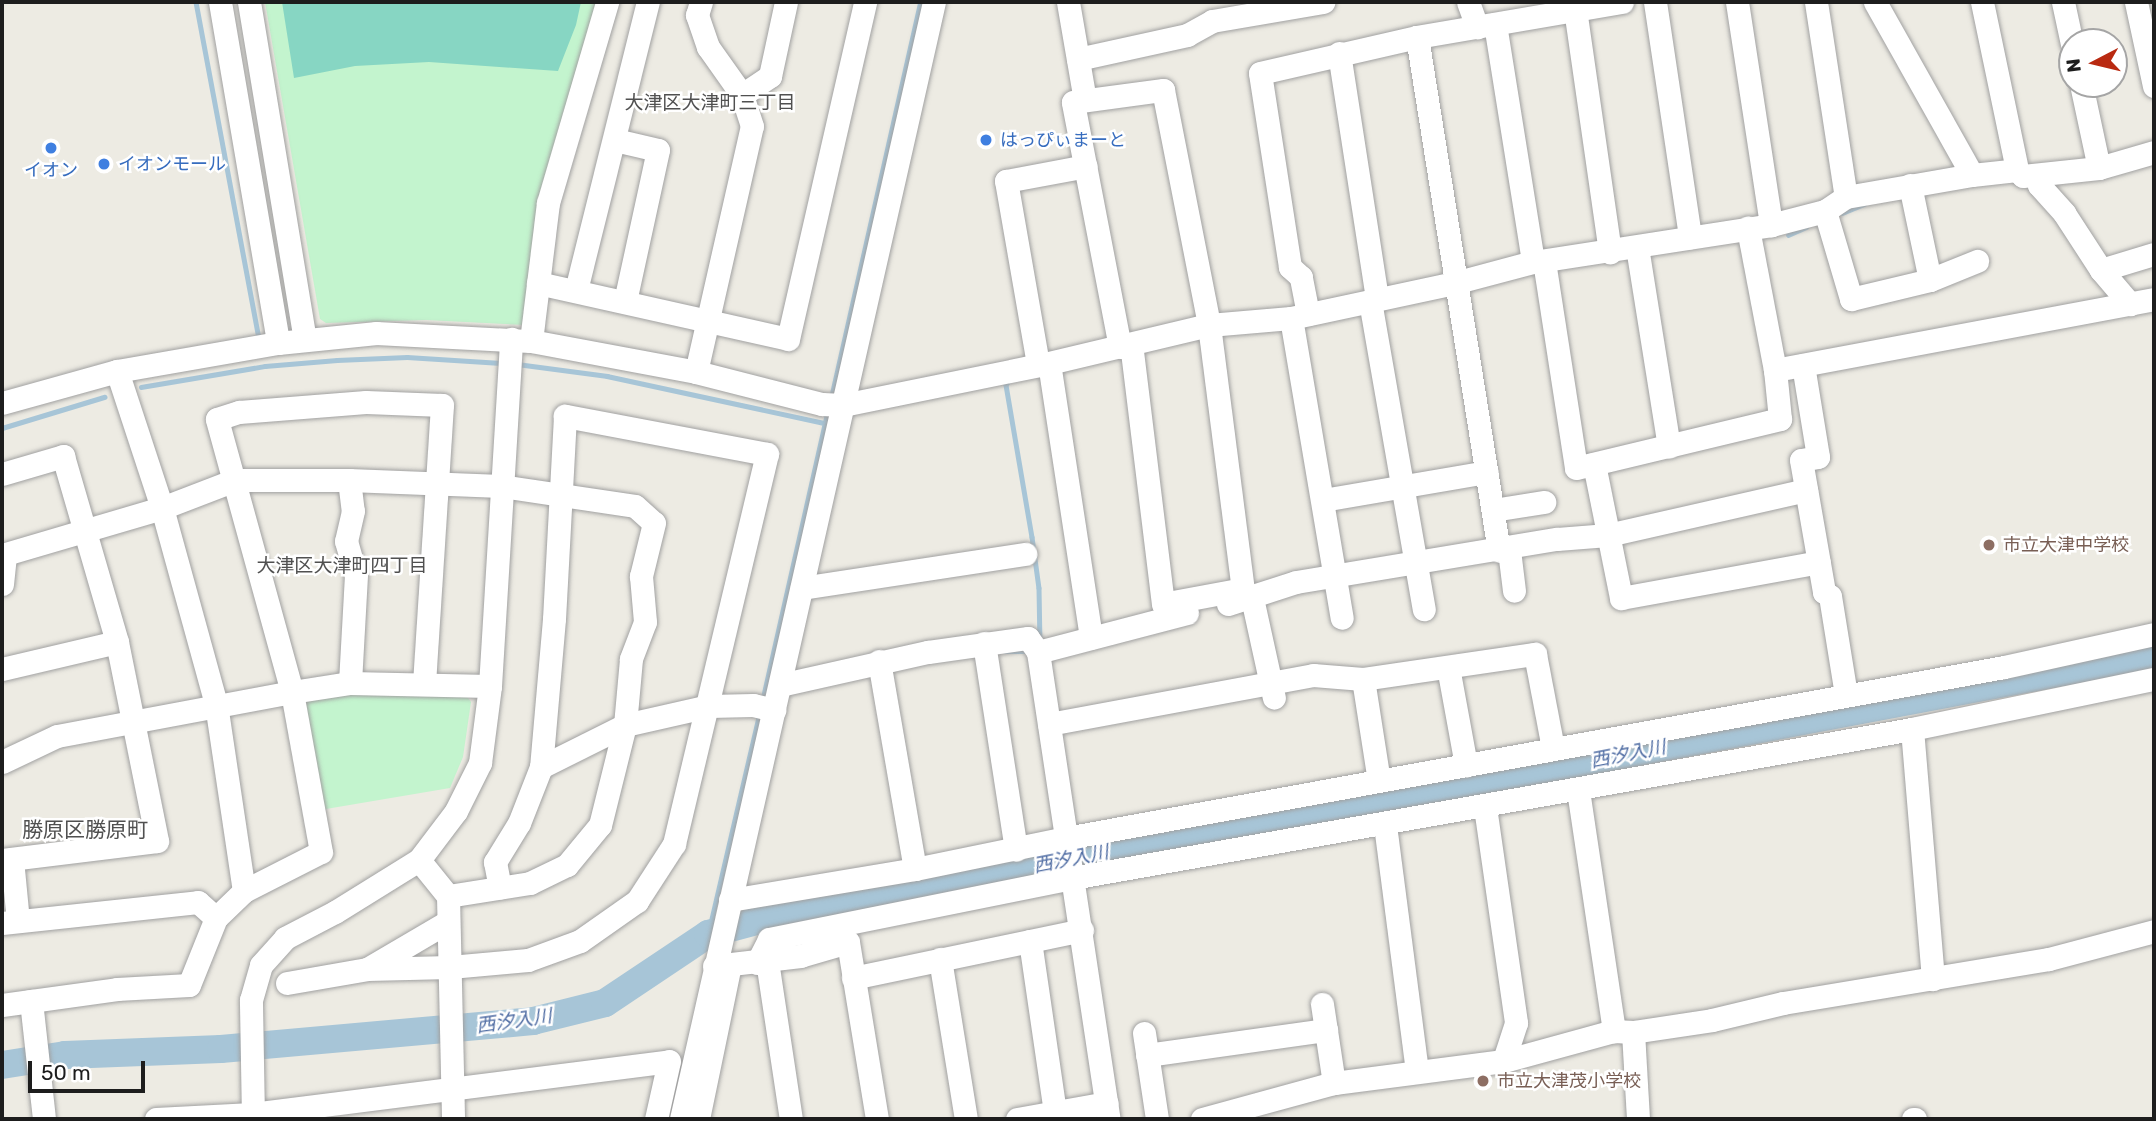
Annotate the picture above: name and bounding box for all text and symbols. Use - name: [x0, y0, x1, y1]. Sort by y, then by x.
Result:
- north arrow: [2058, 28, 2128, 98]
- text: N: [2061, 57, 2086, 74]
- district label: 大津区大津町三丁目: [625, 92, 795, 114]
- place label: はっぴぃまーと: [1000, 129, 1126, 151]
- marker: はっぴぃまーと: [978, 132, 994, 148]
- marker: イオン: [43, 140, 59, 156]
- place label: イオンモール: [118, 153, 226, 175]
- marker: イオンモール: [96, 156, 112, 172]
- place label: イオン: [24, 159, 78, 181]
- place label: 市立大津中学校: [2003, 534, 2129, 556]
- marker: 市立大津中学校: [1981, 537, 1997, 553]
- district label: 大津区大津町四丁目: [257, 555, 427, 577]
- water label: 西汐入川: [1589, 736, 1667, 772]
- district label: 勝原区勝原町: [22, 817, 148, 843]
- water label: 西汐入川: [1032, 841, 1110, 877]
- water label: 西汐入川: [475, 1004, 553, 1038]
- scale bar: [32, 1048, 149, 1092]
- text: 50 m: [41, 1060, 91, 1085]
- place label: 市立大津茂小学校: [1497, 1070, 1641, 1092]
- marker: 市立大津茂小学校: [1475, 1073, 1491, 1089]

